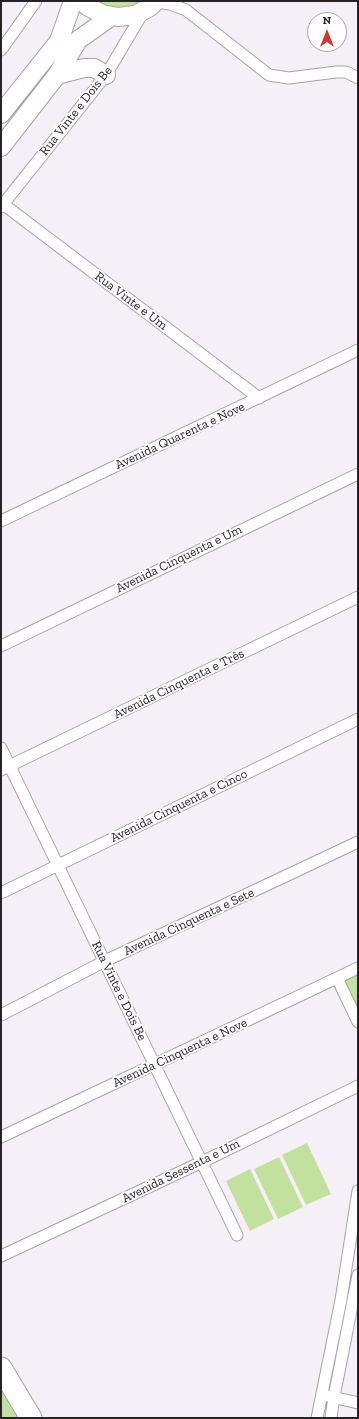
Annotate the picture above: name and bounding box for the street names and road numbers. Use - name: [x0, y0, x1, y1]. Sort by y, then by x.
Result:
- street label: Rua Vinte e Dois Be: [36, 63, 116, 159]
- street label: Rua Vinte e Um: [92, 269, 170, 333]
- street label: Avenida Quarenta e Nove: [113, 399, 247, 473]
- street label: Avenida Cinquenta e Um: [113, 522, 245, 596]
- street label: Avenida Cinquenta e Três: [111, 646, 247, 722]
- street label: Avenida Cinquenta e Cinco: [108, 766, 250, 846]
- street label: Avenida Cinquenta e Sete: [121, 885, 257, 959]
- street label: Rua Vinte e Dois Be: [88, 939, 150, 1043]
- street label: Avenida Cinquenta e Nove: [110, 1015, 250, 1091]
- street label: Avenida Sessenta e Um: [120, 1136, 242, 1206]

